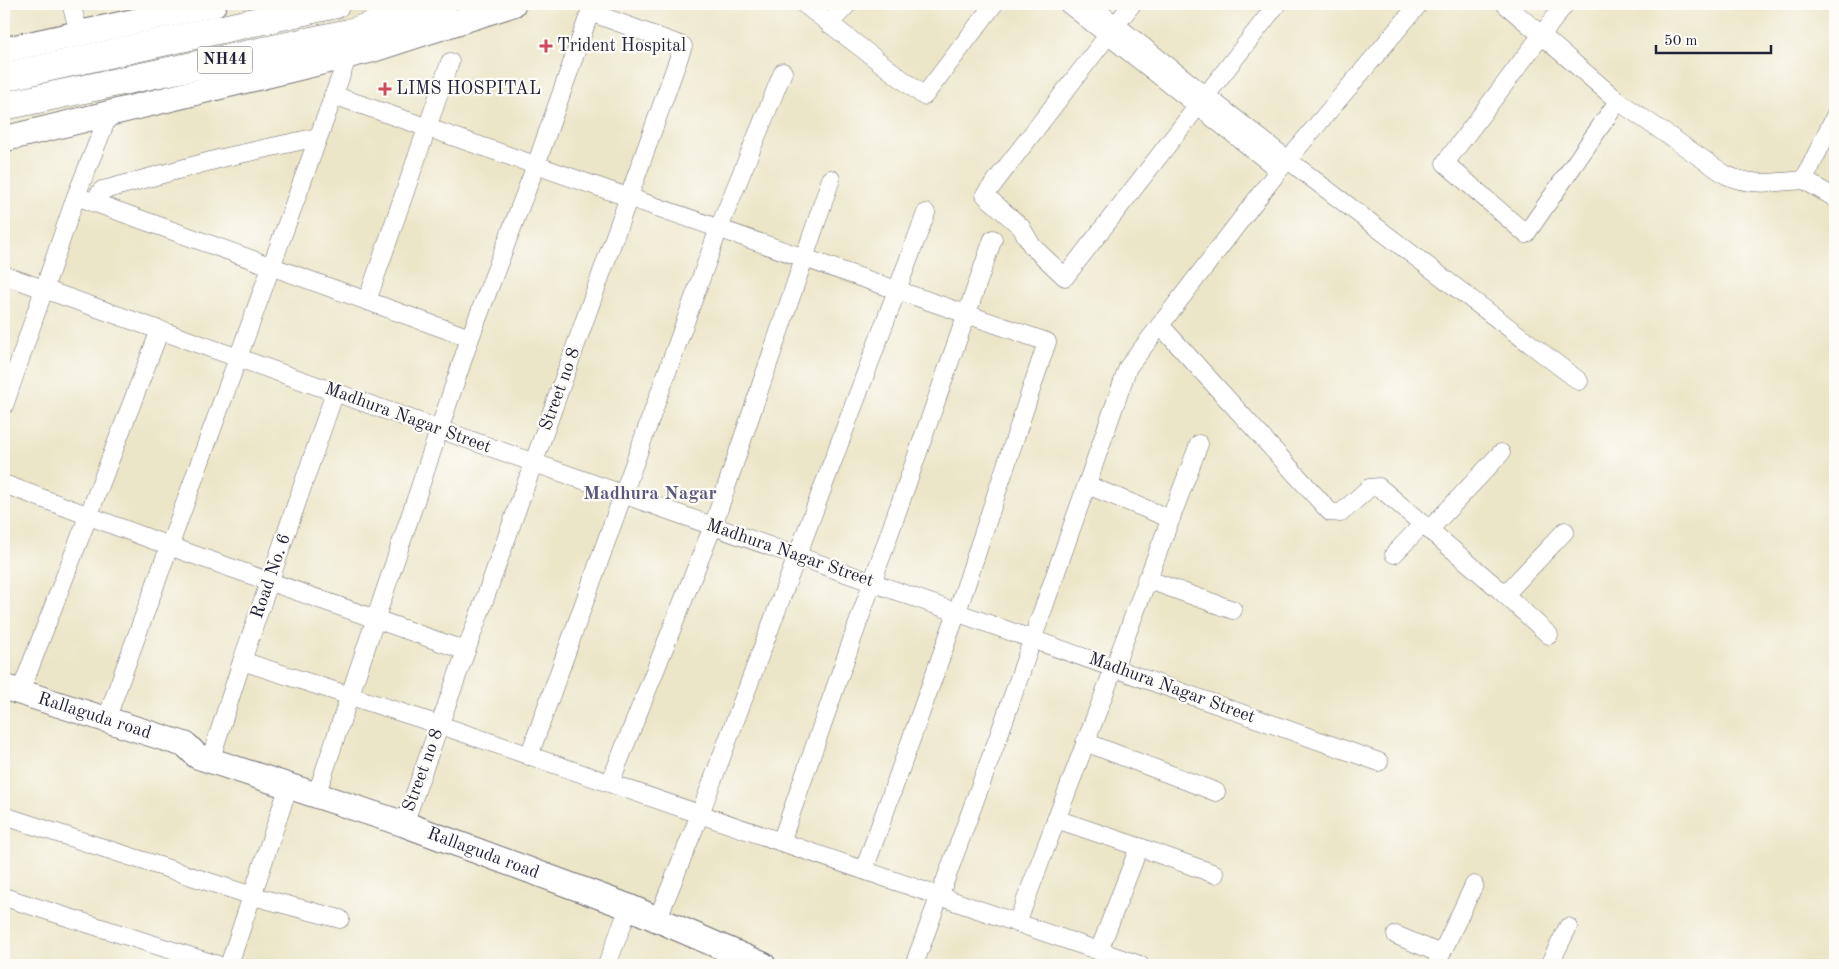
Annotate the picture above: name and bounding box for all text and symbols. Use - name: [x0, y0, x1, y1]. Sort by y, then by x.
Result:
- scale bar: [1656, 22, 1772, 54]
- text: 50 m: [1664, 34, 1698, 49]
- place label: Trident Hospital: [557, 37, 686, 55]
- marker: Trident Hospital: [539, 39, 553, 53]
- road number: NH44: [198, 46, 252, 74]
- place label: LIMS HOSPITAL: [396, 80, 541, 98]
- marker: LIMS HOSPITAL: [378, 82, 392, 96]
- street label: Street no 8: [537, 345, 583, 433]
- street label: Madhura Nagar Street: [322, 380, 494, 456]
- district label: Madhura Nagar: [583, 485, 717, 504]
- street label: Madhura Nagar Street: [704, 516, 876, 590]
- street label: Road No. 6: [248, 531, 294, 621]
- street label: Madhura Nagar Street: [1086, 650, 1258, 726]
- street label: Rallaguda road: [36, 689, 153, 742]
- street label: Street no 8: [400, 726, 446, 814]
- street label: Rallaguda road: [425, 824, 542, 882]

